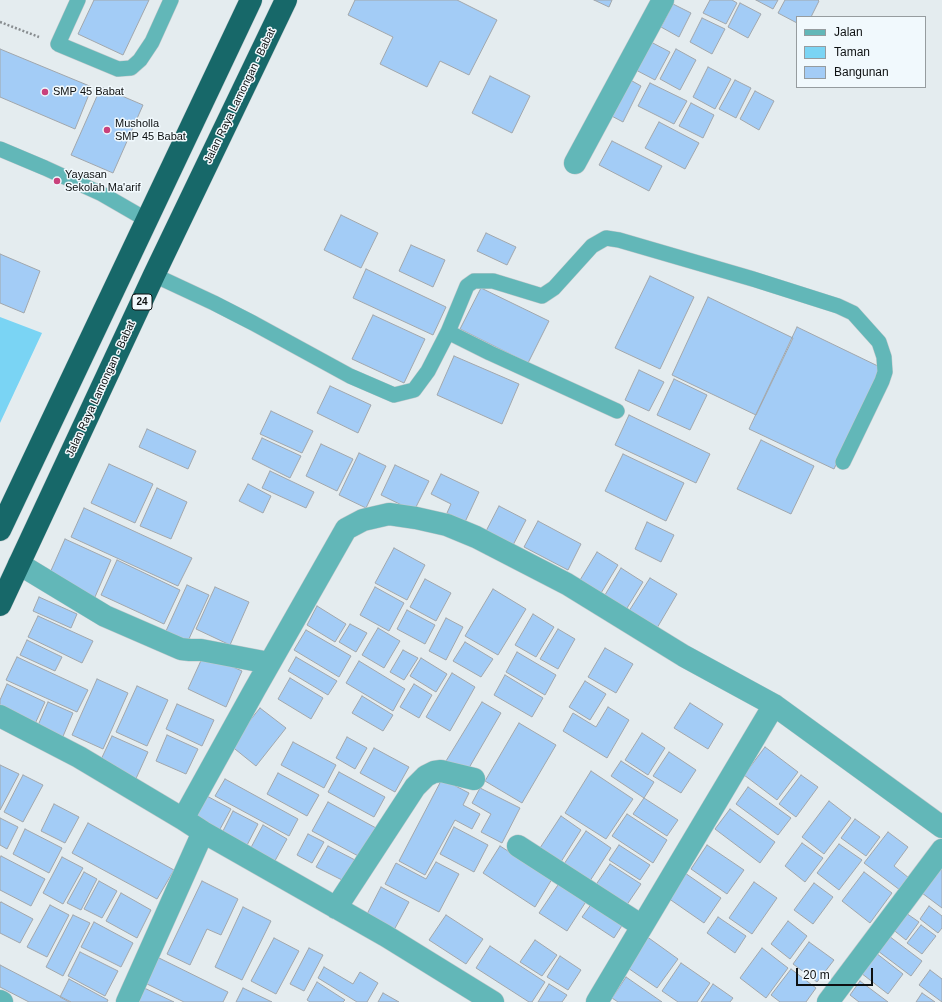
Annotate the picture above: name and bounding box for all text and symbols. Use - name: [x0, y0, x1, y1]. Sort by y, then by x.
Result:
- legend: [796, 16, 926, 88]
- text: Jalan: [834, 25, 863, 39]
- street label: Jalan Raya Lamongan - Babat: [201, 26, 279, 166]
- text: Taman: [834, 45, 870, 59]
- text: Bangunan: [834, 65, 889, 79]
- place label: SMP 45 Babat: [53, 85, 124, 99]
- marker: SMP 45 Babat: [40, 87, 50, 97]
- place label: Musholla SMP 45 Babat: [115, 117, 186, 143]
- marker: Musholla SMP 45 Babat: [102, 125, 112, 135]
- place label: Yayasan Sekolah Ma'arif: [65, 168, 140, 194]
- marker: Yayasan Sekolah Ma'arif: [52, 176, 62, 186]
- road number: 24: [132, 294, 152, 310]
- street label: Jalan Raya Lamongan - Babat: [64, 319, 138, 459]
- scale bar: [798, 960, 875, 986]
- text: 20 m: [803, 968, 830, 982]

